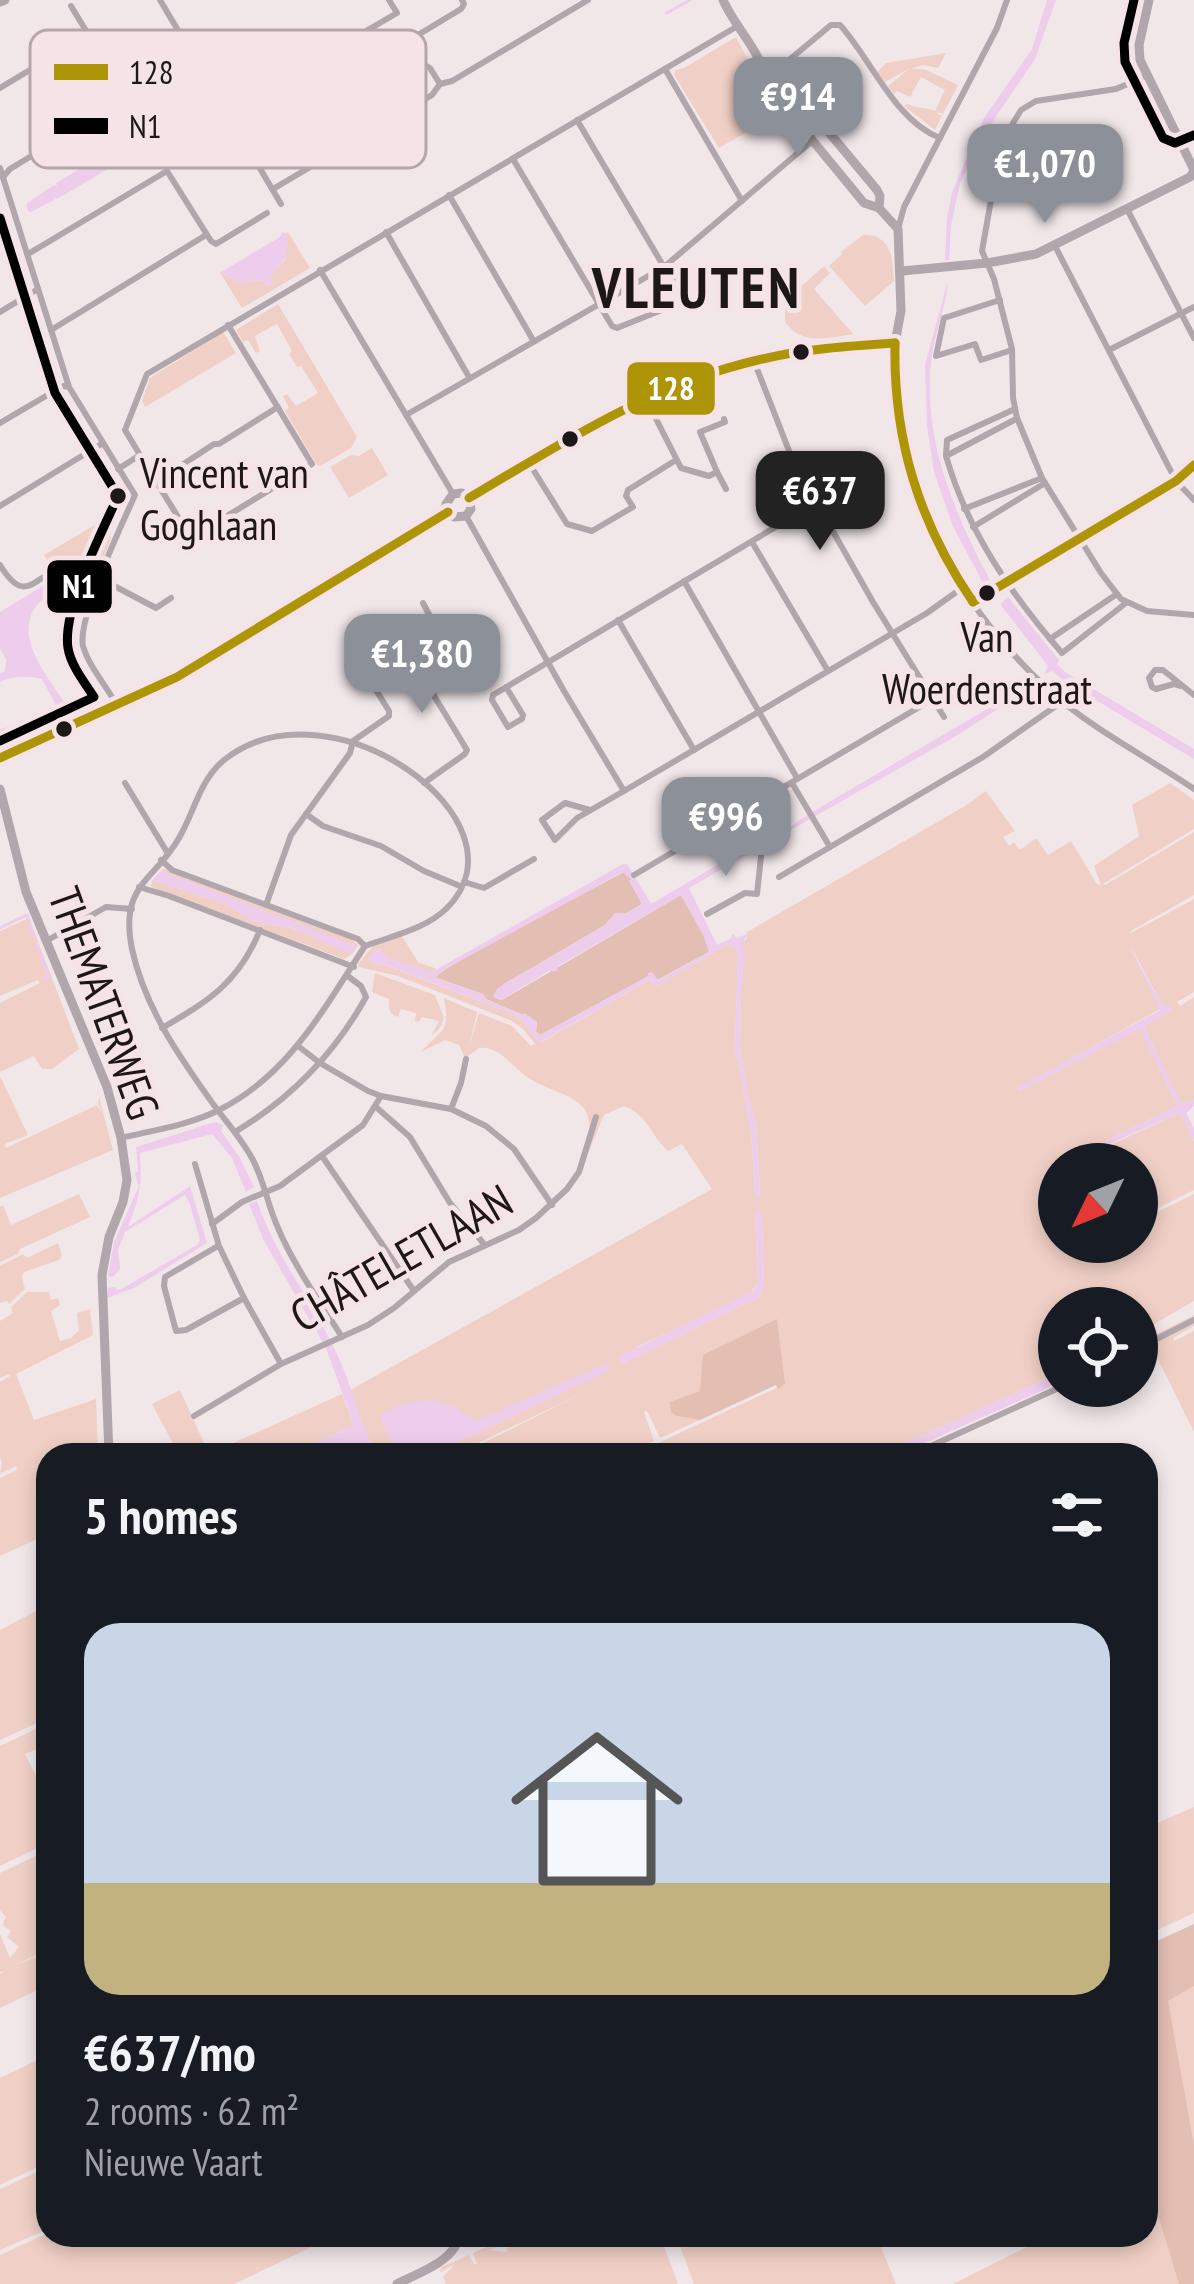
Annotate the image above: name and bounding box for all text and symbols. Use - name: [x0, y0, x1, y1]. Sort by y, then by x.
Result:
- legend: [30, 30, 426, 168]
- text: 128: [129, 50, 174, 93]
- pin: €914: [727, 57, 869, 159]
- text: €914: [761, 70, 835, 121]
- text: N1: [129, 104, 162, 147]
- pin: €1,070: [947, 124, 1143, 226]
- text: €1,070: [994, 137, 1096, 188]
- district label: VLEUTEN: [591, 250, 802, 324]
- unlabelled marker: [790, 341, 812, 363]
- line badge: 128: [625, 360, 717, 417]
- text: 128: [647, 366, 695, 409]
- unlabelled marker: [559, 428, 581, 450]
- place label: Vincent van Goghlaan: [139, 445, 309, 552]
- pin: €637: [749, 451, 891, 553]
- text: €637: [783, 464, 857, 515]
- marker: Vincent van Goghlaan: [107, 485, 129, 507]
- line badge: N1: [45, 558, 114, 615]
- text: N1: [62, 564, 96, 607]
- marker: Van Woerdenstraat: [976, 582, 998, 604]
- place label: Van Woerdenstraat: [882, 609, 1092, 716]
- pin: €1,380: [324, 614, 520, 716]
- text: €1,380: [371, 627, 473, 678]
- unlabelled marker: [53, 718, 75, 740]
- pin: €996: [655, 777, 797, 879]
- text: €996: [689, 790, 763, 841]
- street label: THEMATERWEG: [36, 879, 174, 1126]
- north arrow: [1038, 1143, 1158, 1263]
- map controls: [1038, 1143, 1158, 1407]
- street label: CHÂTELETLAAN: [279, 1170, 522, 1344]
- button: locate: [1038, 1287, 1158, 1407]
- text: 5 homes: [84, 1482, 238, 1548]
- icon: filters: [1044, 1482, 1110, 1548]
- icon: home: [489, 1701, 705, 1917]
- text: €637/mo: [84, 2019, 256, 2085]
- text: 2 rooms · 62 m²: [84, 2085, 299, 2136]
- text: Nieuwe Vaart: [84, 2136, 263, 2187]

